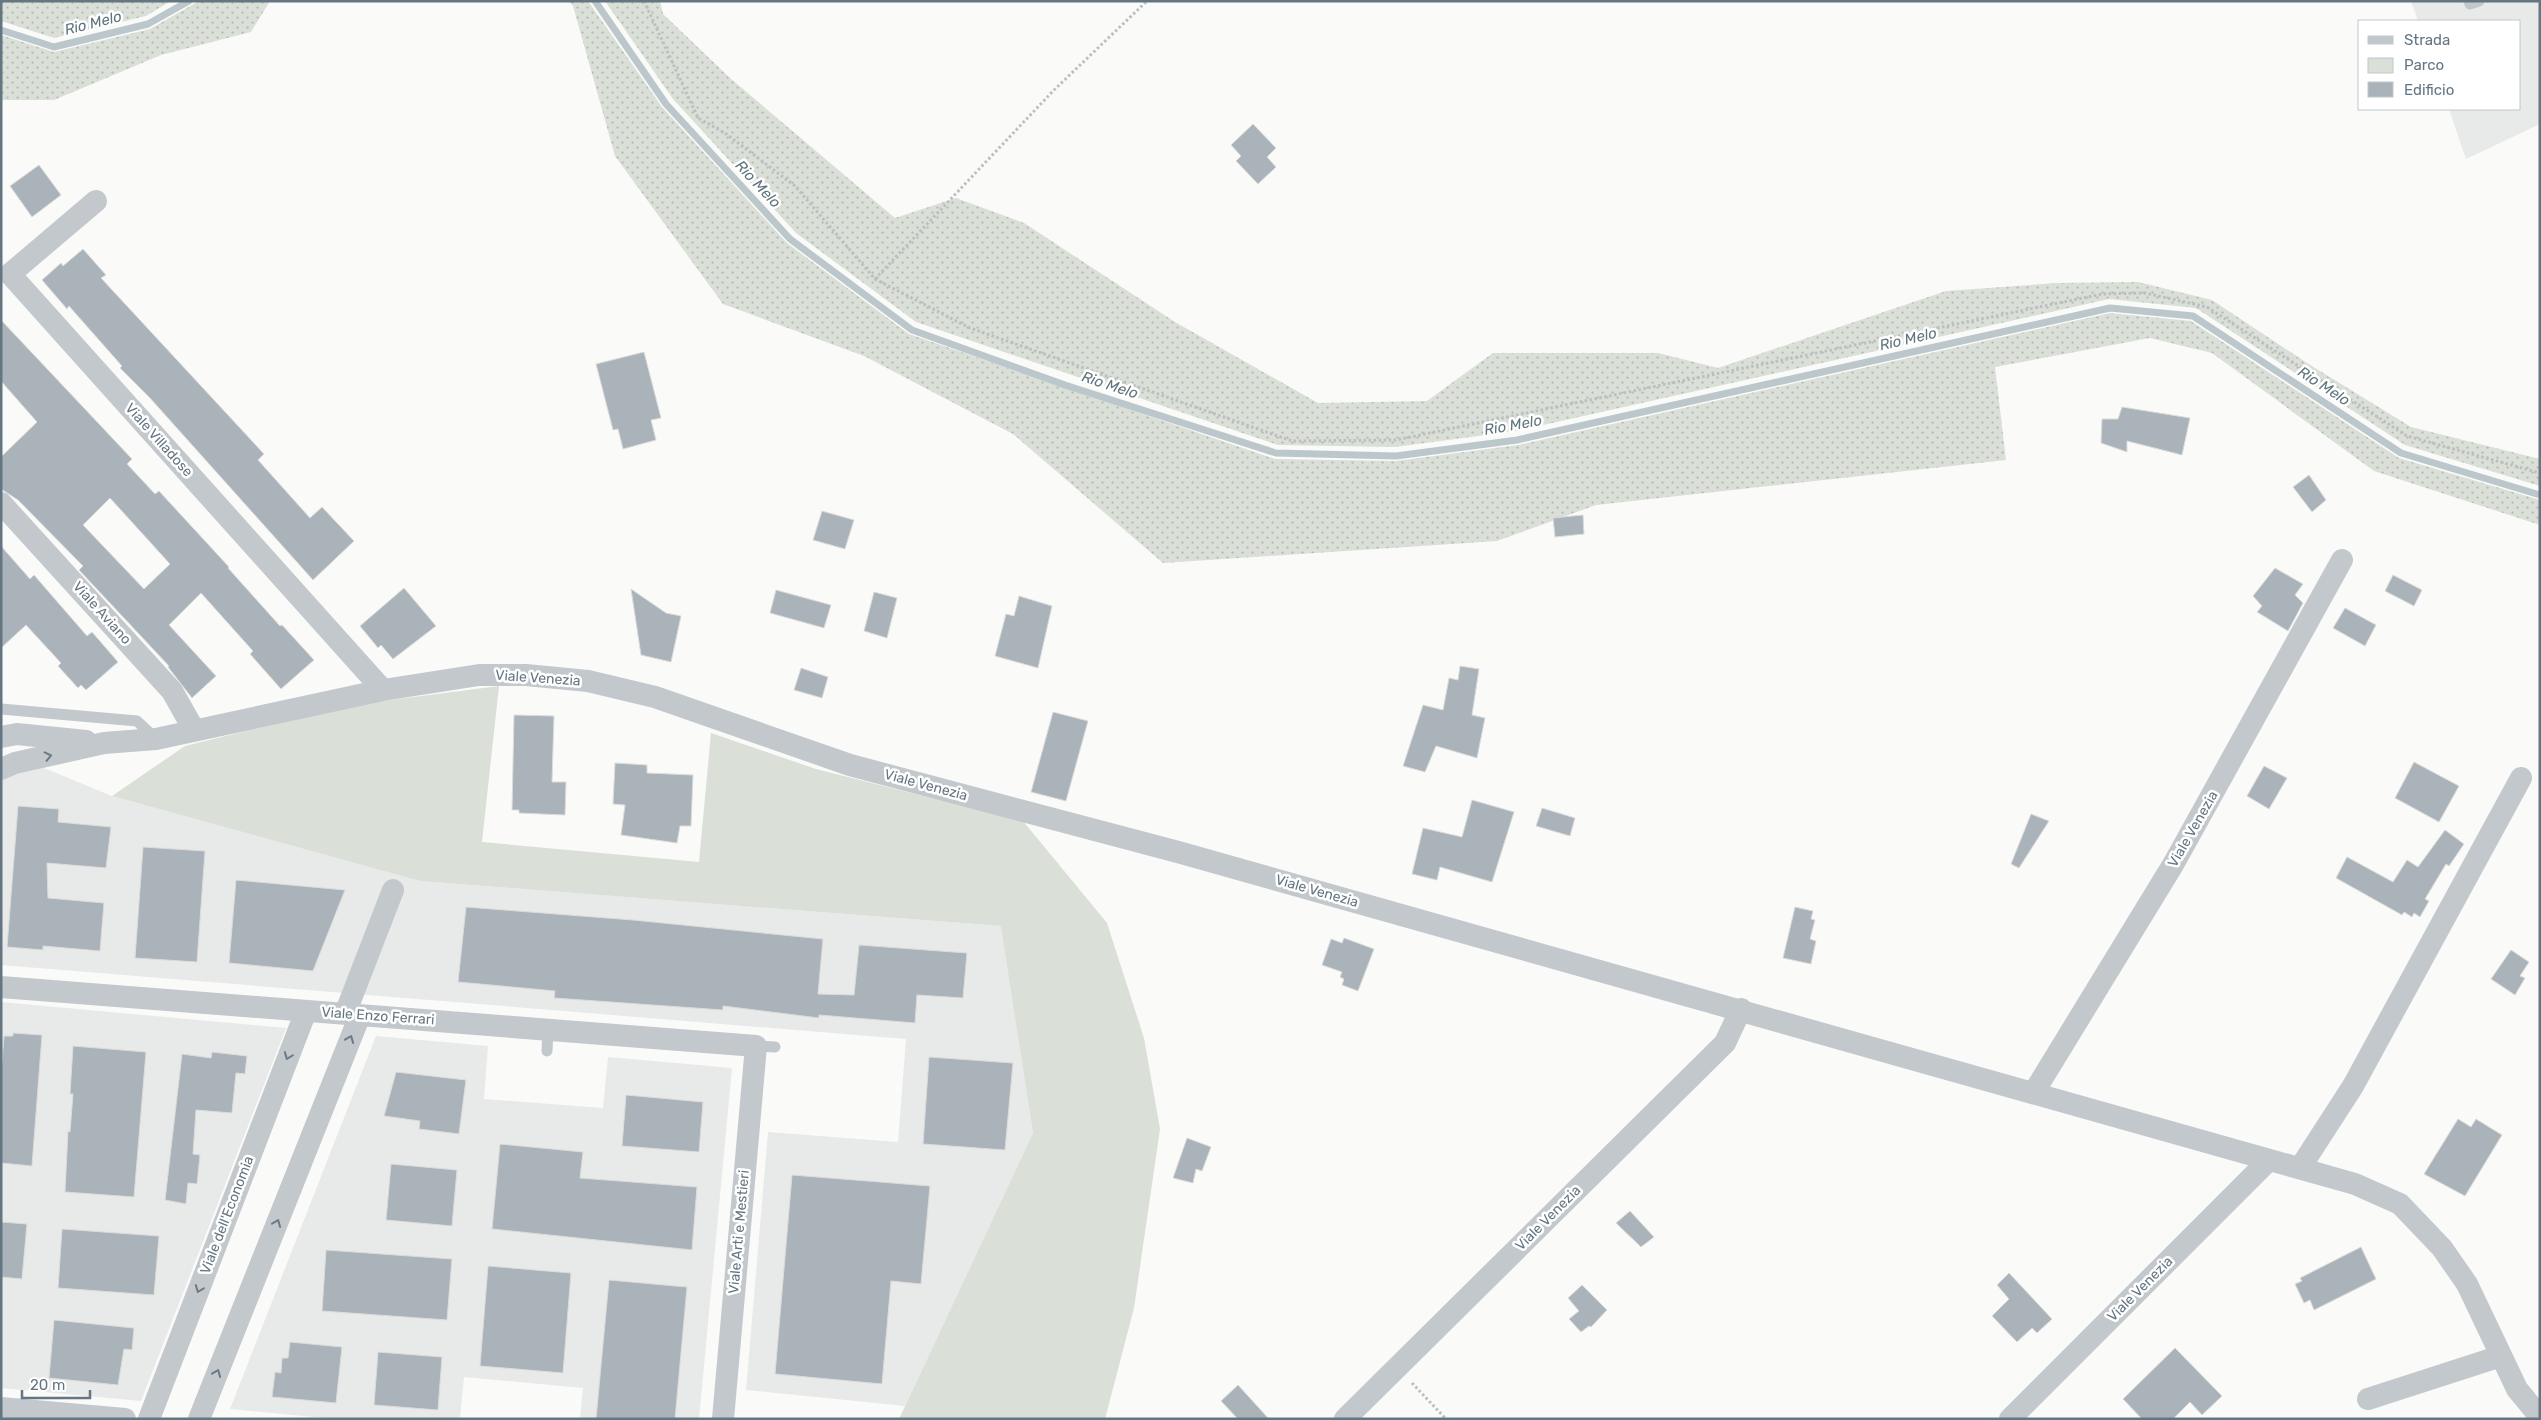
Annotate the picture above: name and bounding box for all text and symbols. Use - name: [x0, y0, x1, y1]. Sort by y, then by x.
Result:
- water label: Rio Melo: [63, 7, 124, 39]
- legend: [2358, 20, 2521, 110]
- text: Strada: [2404, 31, 2450, 49]
- text: Parco: [2404, 56, 2444, 74]
- text: Edificio: [2404, 81, 2454, 99]
- water label: Rio Melo: [732, 157, 785, 212]
- water label: Rio Melo: [1878, 324, 1939, 354]
- water label: Rio Melo: [2295, 363, 2354, 410]
- water label: Rio Melo: [1079, 367, 1141, 403]
- street label: Viale Villadose: [122, 400, 197, 480]
- water label: Rio Melo: [1483, 411, 1544, 439]
- street label: Viale Aviano: [69, 578, 135, 648]
- street label: Viale Venezia: [495, 667, 581, 689]
- one-way arrow: [44, 751, 53, 762]
- street label: Viale Venezia: [883, 766, 969, 804]
- street label: Viale Venezia: [2164, 788, 2222, 870]
- street label: Viale Venezia: [1274, 871, 1360, 911]
- street label: Viale Enzo Ferrari: [321, 1004, 435, 1028]
- one-way arrow: [344, 1035, 355, 1044]
- one-way arrow: [284, 1051, 294, 1060]
- street label: Viale dell'Economia: [197, 1154, 257, 1276]
- street label: Viale Arti e Mestieri: [725, 1169, 753, 1295]
- street label: Viale Venezia: [1512, 1182, 1584, 1254]
- one-way arrow: [272, 1219, 282, 1227]
- street label: Viale Venezia: [2104, 1253, 2176, 1325]
- one-way arrow: [194, 1285, 204, 1293]
- scale bar: [22, 1368, 90, 1400]
- one-way arrow: [211, 1370, 221, 1378]
- text: 20 m: [30, 1376, 65, 1394]

